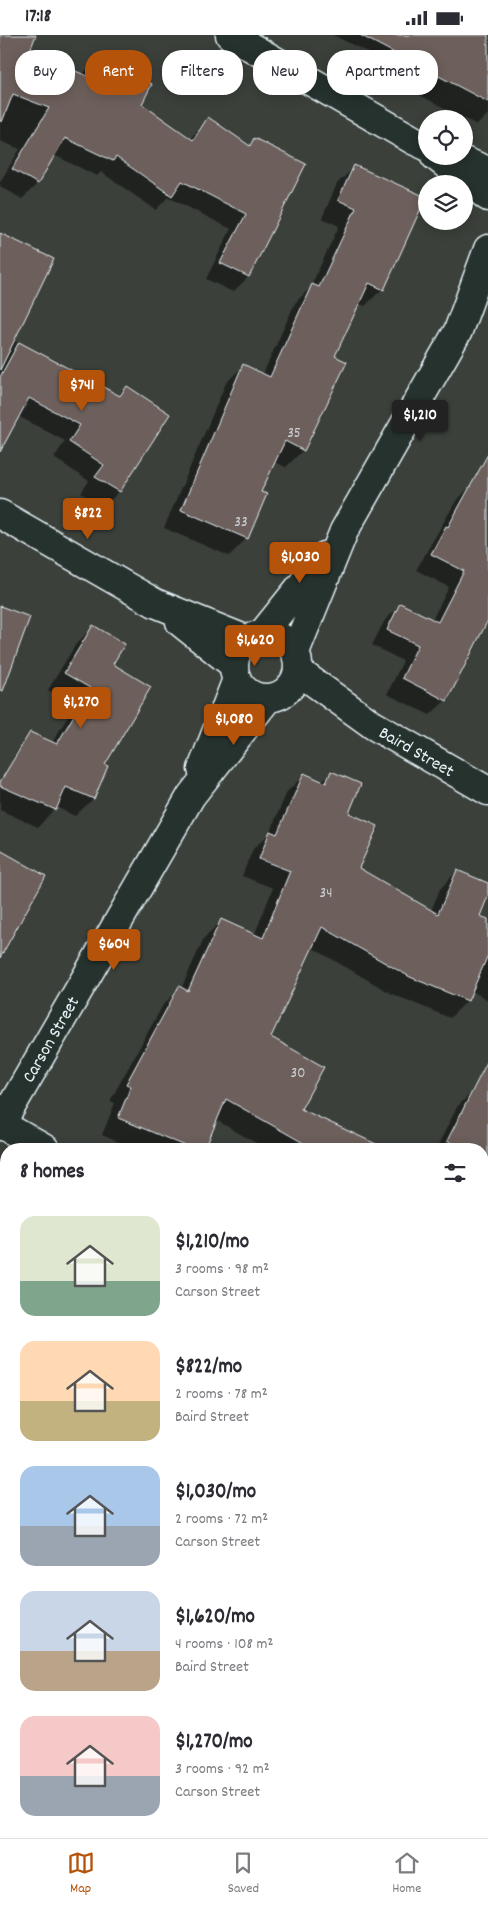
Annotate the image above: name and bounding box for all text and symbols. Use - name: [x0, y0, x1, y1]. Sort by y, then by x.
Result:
- text: 17:18: [25, 4, 51, 31]
- chip: Buy: [15, 50, 75, 95]
- chip: Rent: [85, 50, 152, 95]
- chip: Filters: [162, 50, 243, 95]
- chip: New: [253, 50, 317, 95]
- chip: Apartment: [327, 50, 438, 95]
- map controls: [418, 110, 473, 230]
- button: locate: [418, 110, 473, 165]
- button: layers: [418, 175, 473, 230]
- pin: $741: [52, 369, 112, 412]
- text: $741: [70, 374, 94, 397]
- pin: $1,210: [379, 399, 461, 442]
- text: $1,210: [403, 404, 437, 427]
- house number: 35: [287, 423, 301, 445]
- pin: $822: [58, 497, 118, 540]
- text: $822: [74, 502, 102, 525]
- house number: 33: [234, 512, 248, 534]
- pin: $1,030: [259, 541, 341, 584]
- text: $1,030: [280, 546, 320, 569]
- pin: $1,620: [214, 625, 296, 667]
- text: $1,620: [236, 629, 274, 652]
- pin: $1,270: [40, 687, 122, 729]
- text: $1,270: [63, 691, 99, 714]
- pin: $1,080: [193, 703, 275, 746]
- text: $1,080: [215, 708, 253, 731]
- street label: Baird Street: [373, 722, 458, 785]
- house number: 34: [320, 883, 332, 905]
- pin: $604: [84, 929, 144, 971]
- text: $604: [98, 933, 130, 956]
- street label: Carson Street: [17, 992, 87, 1088]
- house number: 30: [291, 1063, 305, 1085]
- text: 8 homes: [20, 1158, 85, 1188]
- icon: filters: [441, 1159, 469, 1187]
- text: $1,210/mo: [175, 1228, 249, 1258]
- icon: home: [60, 1236, 120, 1296]
- text: 3 rooms · 98 m²: [175, 1258, 269, 1281]
- text: Carson Street: [175, 1281, 260, 1304]
- text: $822/mo: [175, 1353, 242, 1383]
- icon: home: [60, 1361, 120, 1421]
- text: 2 rooms · 78 m²: [175, 1383, 268, 1406]
- text: Baird Street: [175, 1406, 249, 1429]
- text: $1,030/mo: [175, 1478, 256, 1508]
- icon: home: [60, 1486, 120, 1546]
- text: 2 rooms · 72 m²: [175, 1508, 268, 1531]
- text: Carson Street: [175, 1531, 260, 1554]
- text: $1,620/mo: [175, 1603, 255, 1633]
- icon: home: [60, 1611, 120, 1671]
- text: 4 rooms · 108 m²: [175, 1633, 273, 1656]
- text: Baird Street: [175, 1656, 249, 1679]
- text: $1,270/mo: [175, 1728, 253, 1758]
- icon: home: [60, 1736, 120, 1796]
- text: 3 rooms · 92 m²: [175, 1758, 269, 1781]
- text: Carson Street: [175, 1781, 260, 1804]
- tab: Map: [67, 1849, 95, 1899]
- tab: Saved: [228, 1849, 259, 1899]
- tab: Home: [392, 1849, 421, 1899]

